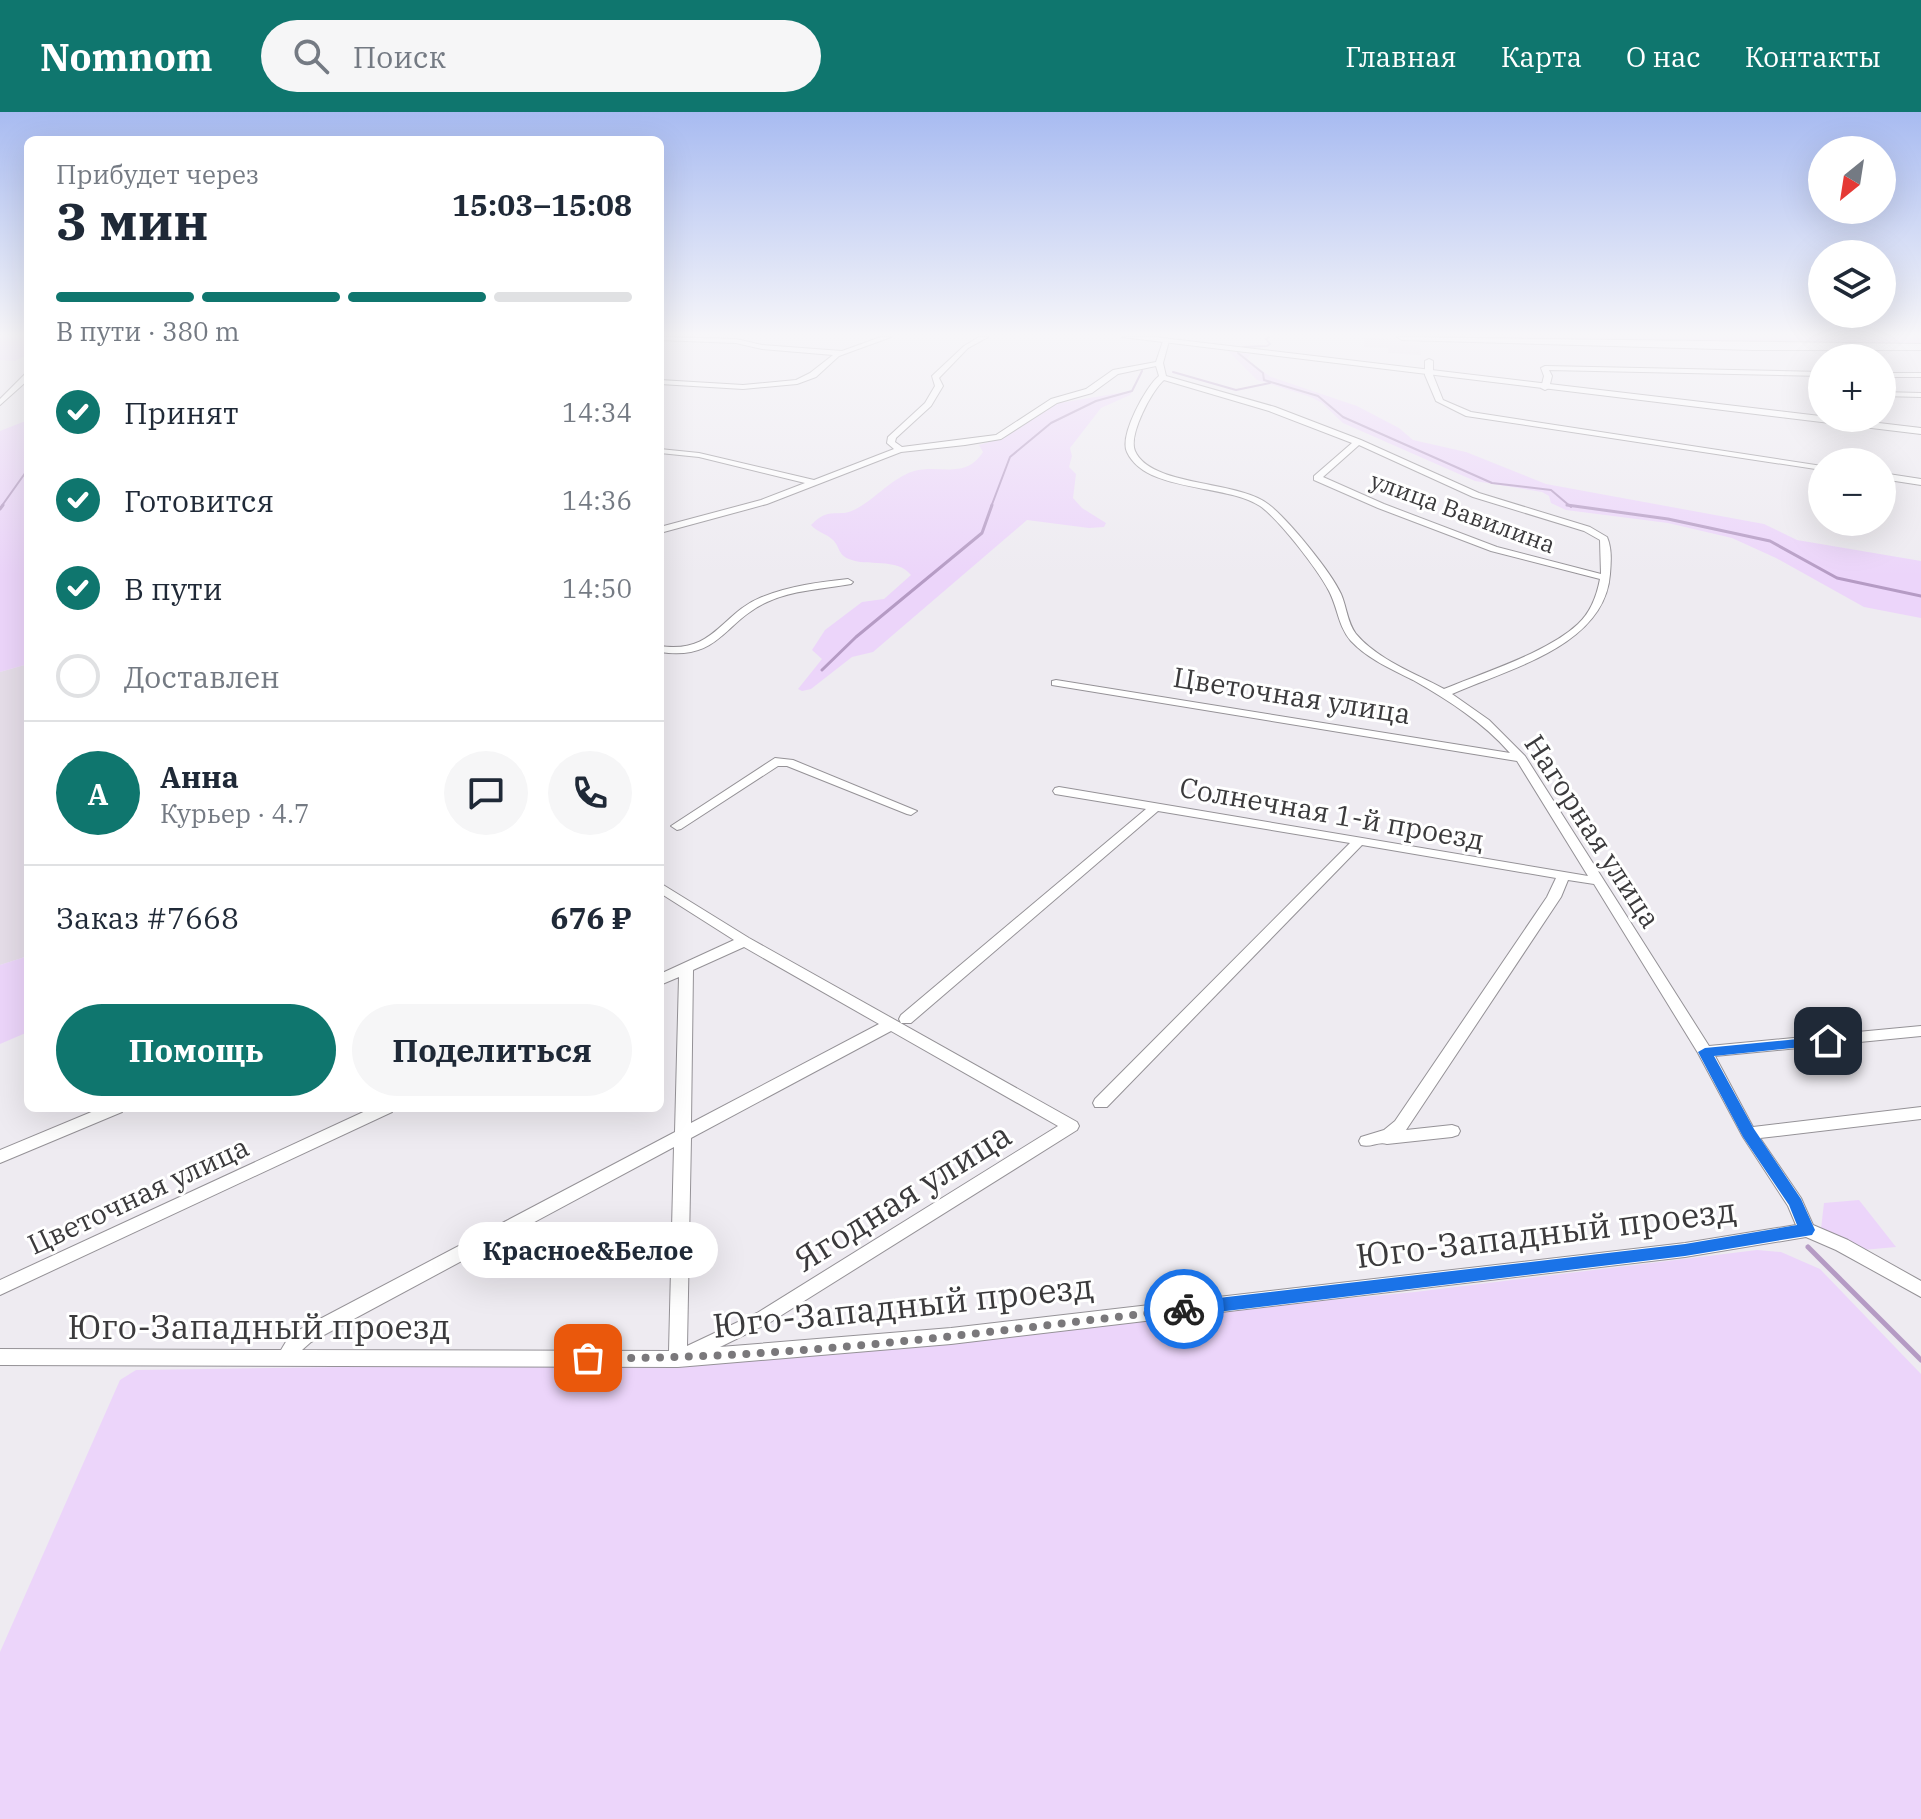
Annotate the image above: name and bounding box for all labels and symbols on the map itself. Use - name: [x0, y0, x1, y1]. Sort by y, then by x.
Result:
- north arrow: [1808, 136, 1896, 224]
- street label: улица Вавилина: [1366, 464, 1560, 560]
- street label: Цветочная улица: [1171, 658, 1413, 732]
- street label: Нагорная улица: [1517, 727, 1669, 935]
- street label: Солнечная 1-й проезд: [1177, 768, 1487, 858]
- pin: [1794, 1007, 1862, 1075]
- street label: Ягодная улица: [785, 1112, 1019, 1280]
- street label: Цветочная улица: [22, 1128, 254, 1262]
- street label: Юго-Западный проезд: [1353, 1187, 1739, 1277]
- callout: Красное&Белое: [458, 1222, 718, 1278]
- street label: Юго-Западный проезд: [710, 1263, 1096, 1347]
- courier: [1144, 1269, 1224, 1349]
- street label: Юго-Западный проезд: [68, 1304, 450, 1348]
- pin: [554, 1324, 622, 1392]

